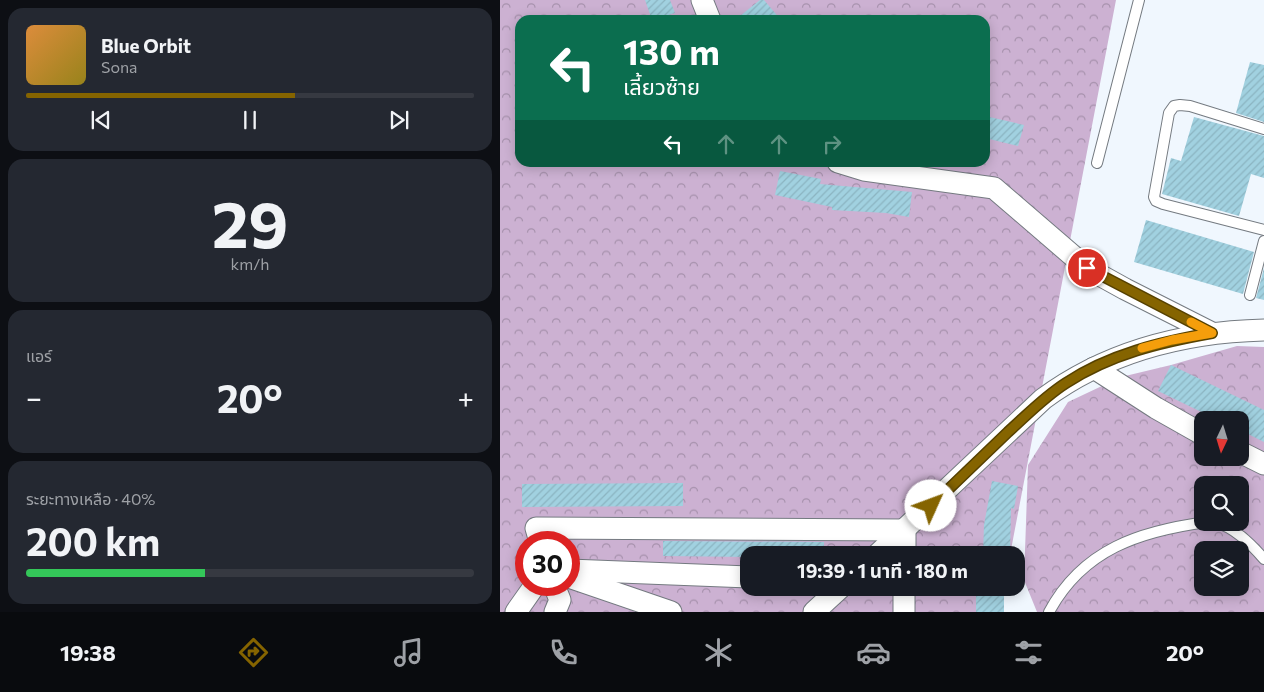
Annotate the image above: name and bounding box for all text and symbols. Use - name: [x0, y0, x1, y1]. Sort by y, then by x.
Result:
- text: 130 m: [623, 29, 720, 72]
- text: Blue Orbit: [101, 34, 191, 57]
- icon: left: [540, 35, 605, 100]
- text: Sona: [101, 57, 137, 76]
- text: เลี้ยวซ้าย: [623, 73, 700, 100]
- icon: previous: [87, 106, 115, 134]
- icon: pause: [236, 106, 264, 134]
- icon: next: [385, 106, 413, 134]
- icon: left: [659, 130, 687, 158]
- icon: ahead: [712, 130, 740, 158]
- icon: ahead: [765, 130, 793, 158]
- icon: right: [818, 130, 846, 158]
- text: 29: [212, 182, 288, 261]
- pin: [1066, 247, 1108, 289]
- text: km/h: [231, 254, 269, 273]
- icon: arrive: [1073, 254, 1101, 282]
- text: แอร์: [26, 346, 52, 365]
- text: 20°: [217, 374, 283, 421]
- text: −: [26, 380, 42, 414]
- text: +: [458, 380, 474, 414]
- north arrow: [1194, 411, 1249, 466]
- map controls: [1194, 411, 1249, 596]
- button: search: [1194, 476, 1249, 531]
- position arrow: [904, 479, 956, 531]
- text: ระยะทางเหลือ · 40%: [26, 489, 155, 508]
- text: 200 km: [26, 517, 160, 564]
- speed limit sign: 30: [515, 531, 580, 596]
- button: layers: [1194, 541, 1249, 596]
- text: 19:39 · 1 นาที · 180 m: [797, 559, 968, 582]
- icon: directions: [236, 635, 271, 670]
- icon: music: [391, 635, 426, 670]
- icon: phone: [546, 635, 581, 670]
- icon: climate: [701, 635, 736, 670]
- icon: car: [856, 635, 891, 670]
- icon: filters: [1011, 635, 1046, 670]
- text: 19:38: [60, 639, 116, 666]
- text: 20°: [1166, 639, 1204, 666]

